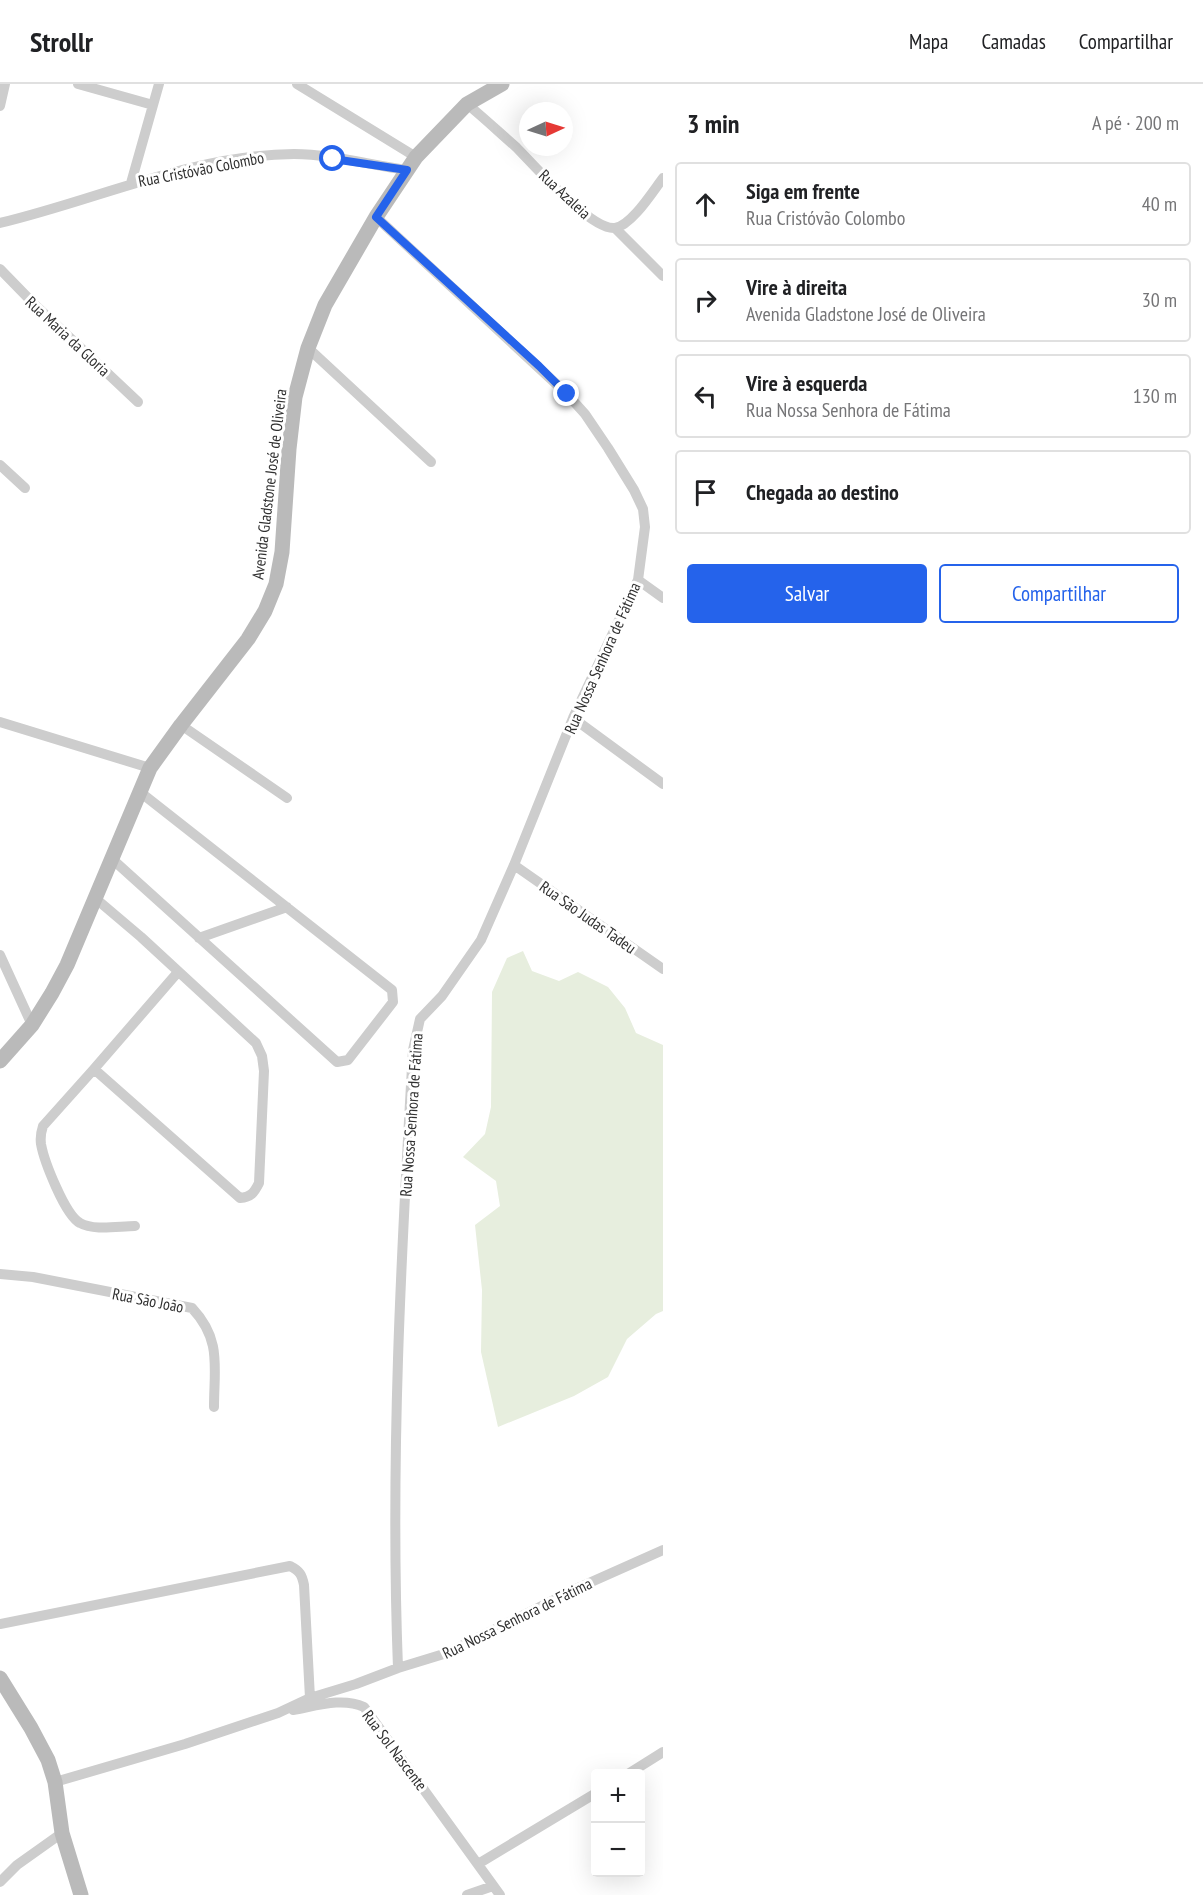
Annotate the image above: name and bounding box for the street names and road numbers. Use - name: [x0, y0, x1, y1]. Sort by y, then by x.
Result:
- street label: Rua Cristóvão Colombo: [137, 147, 266, 191]
- street label: Rua Azaleia: [535, 165, 595, 223]
- street label: Rua Maria da Gloria: [22, 292, 114, 380]
- street label: Avenida Gladstone José de Oliveira: [247, 388, 291, 580]
- street label: Rua Nossa Senhora de Fátima: [560, 579, 644, 737]
- street label: Rua São Judas Tadeu: [536, 876, 640, 958]
- street label: Rua Nossa Senhora de Fátima: [395, 1033, 427, 1197]
- street label: Rua São João: [111, 1283, 185, 1317]
- street label: Rua Nossa Senhora de Fátima: [439, 1573, 595, 1663]
- street label: Rua Sol Nascente: [358, 1706, 432, 1794]

